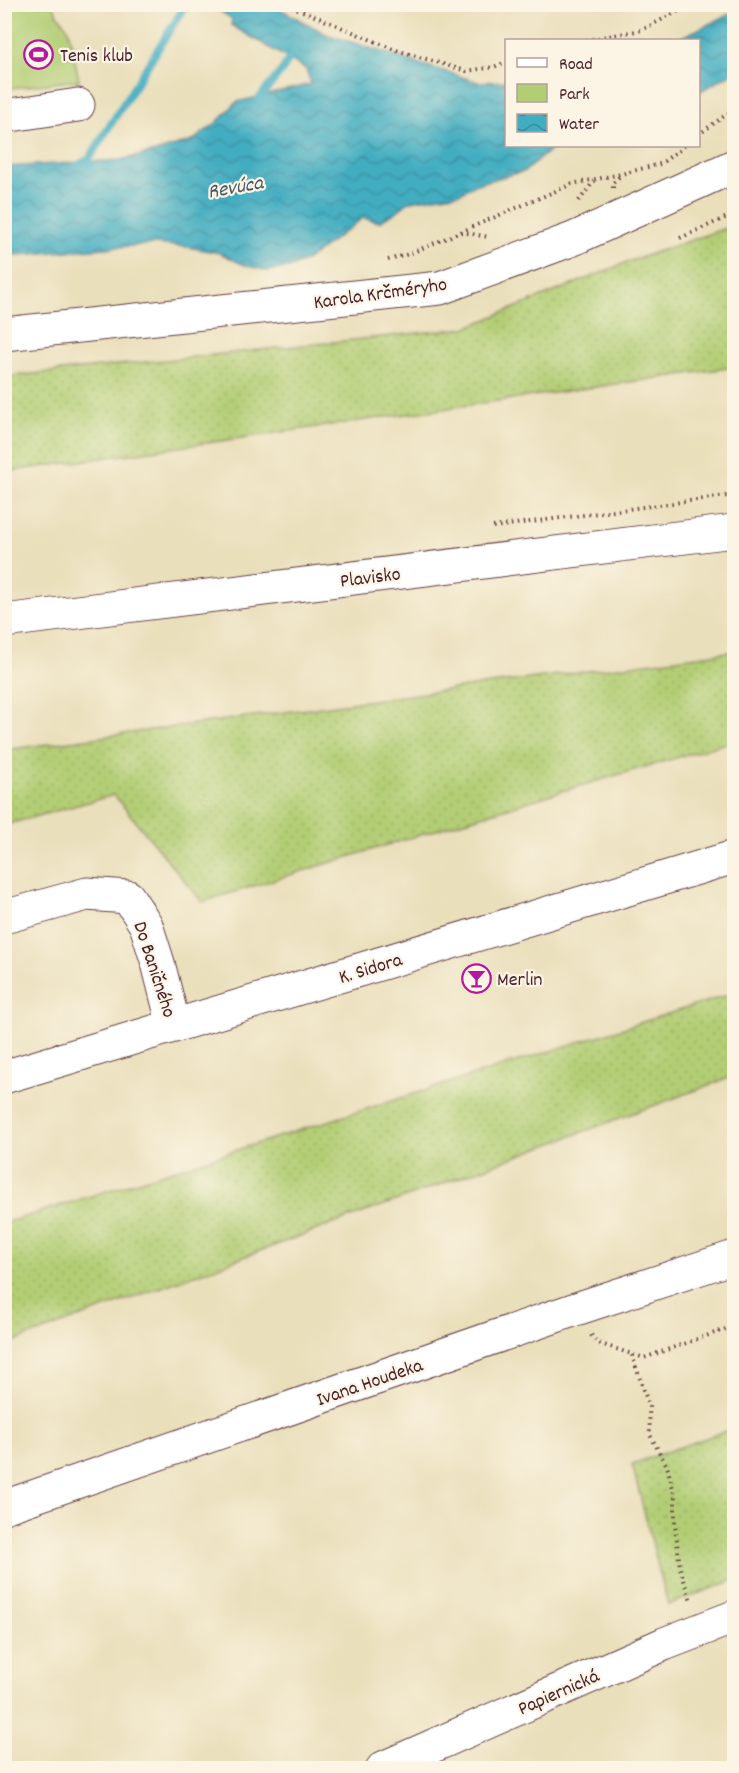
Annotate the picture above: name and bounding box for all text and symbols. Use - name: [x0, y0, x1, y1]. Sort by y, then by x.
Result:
- sports icon: Tenis klub: [23, 38, 55, 70]
- legend: [505, 39, 700, 147]
- place label: Tenis klub: [60, 43, 133, 71]
- text: Road: [559, 53, 593, 78]
- text: Park: [559, 83, 590, 108]
- text: Water: [559, 113, 599, 138]
- water label: Revúca: [206, 169, 267, 209]
- street label: Karola Krčméryho: [312, 272, 449, 318]
- street label: Plavisko: [339, 561, 402, 597]
- street label: Do Baničného: [124, 918, 182, 1022]
- street label: K. Sidora: [336, 947, 406, 993]
- bar icon: Merlin: [460, 962, 492, 994]
- place label: Merlin: [497, 967, 543, 995]
- street label: Ivana Houdeka: [313, 1352, 427, 1415]
- street label: Papiernická: [514, 1663, 605, 1724]

